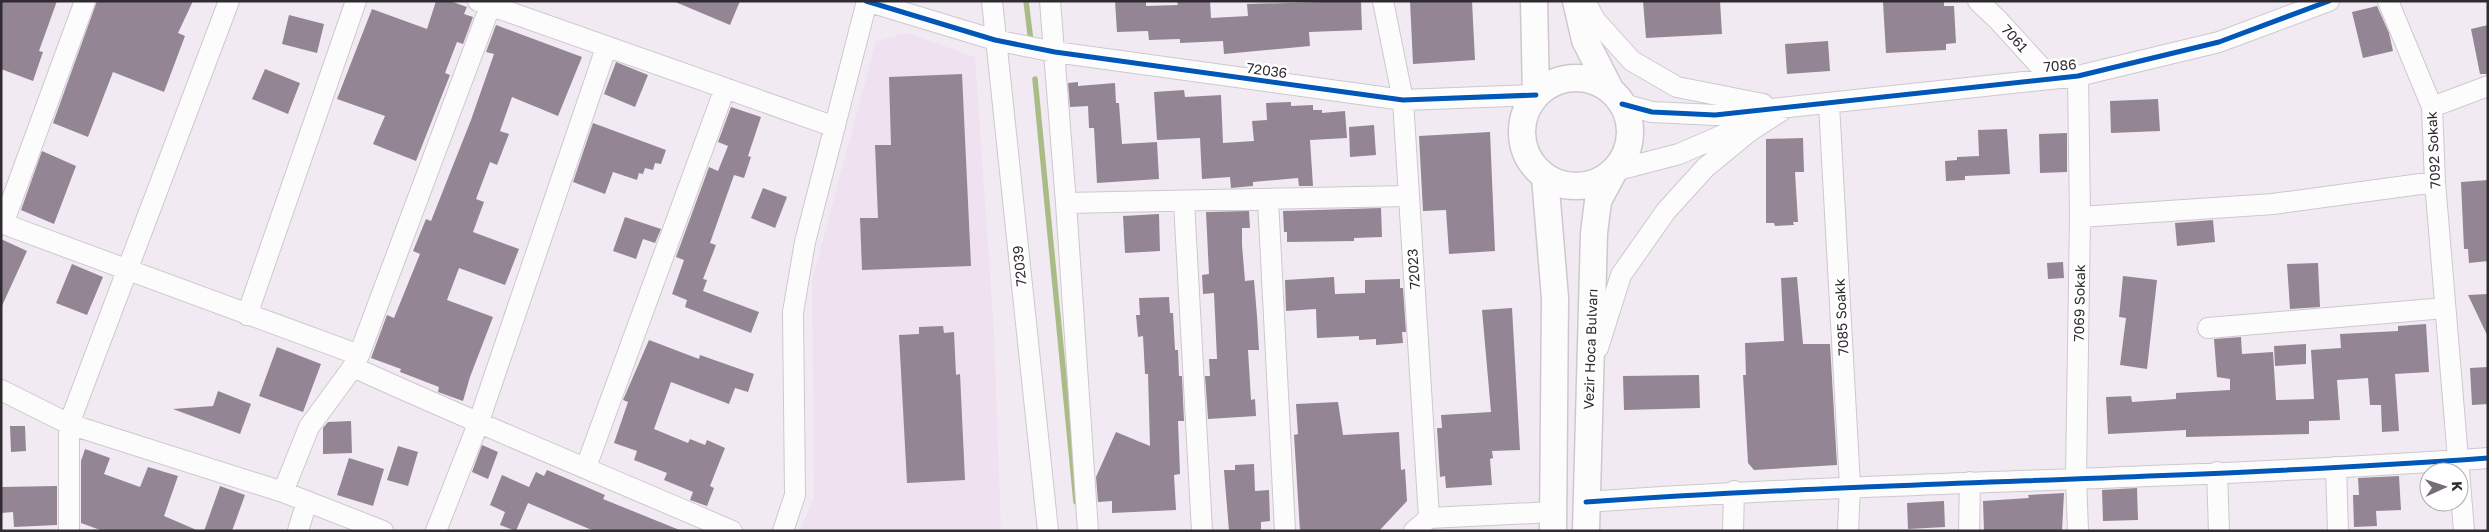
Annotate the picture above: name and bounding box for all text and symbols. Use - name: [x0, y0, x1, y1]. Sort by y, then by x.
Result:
- street label: 7061: [1998, 21, 2032, 55]
- street label: 7086: [2043, 55, 2077, 75]
- street label: 72036: [1246, 59, 1288, 81]
- street label: 7092 Sokak: [2422, 111, 2444, 189]
- street label: 72039: [1008, 245, 1030, 287]
- street label: 72023: [1403, 248, 1423, 290]
- street label: 7069 Sokak: [2070, 264, 2088, 342]
- street label: 7085 Soakk: [1830, 278, 1852, 356]
- street label: Vezir Hoca Bulvarı: [1579, 288, 1601, 410]
- north arrow: [2419, 462, 2469, 512]
- text: K: [2449, 481, 2466, 492]

